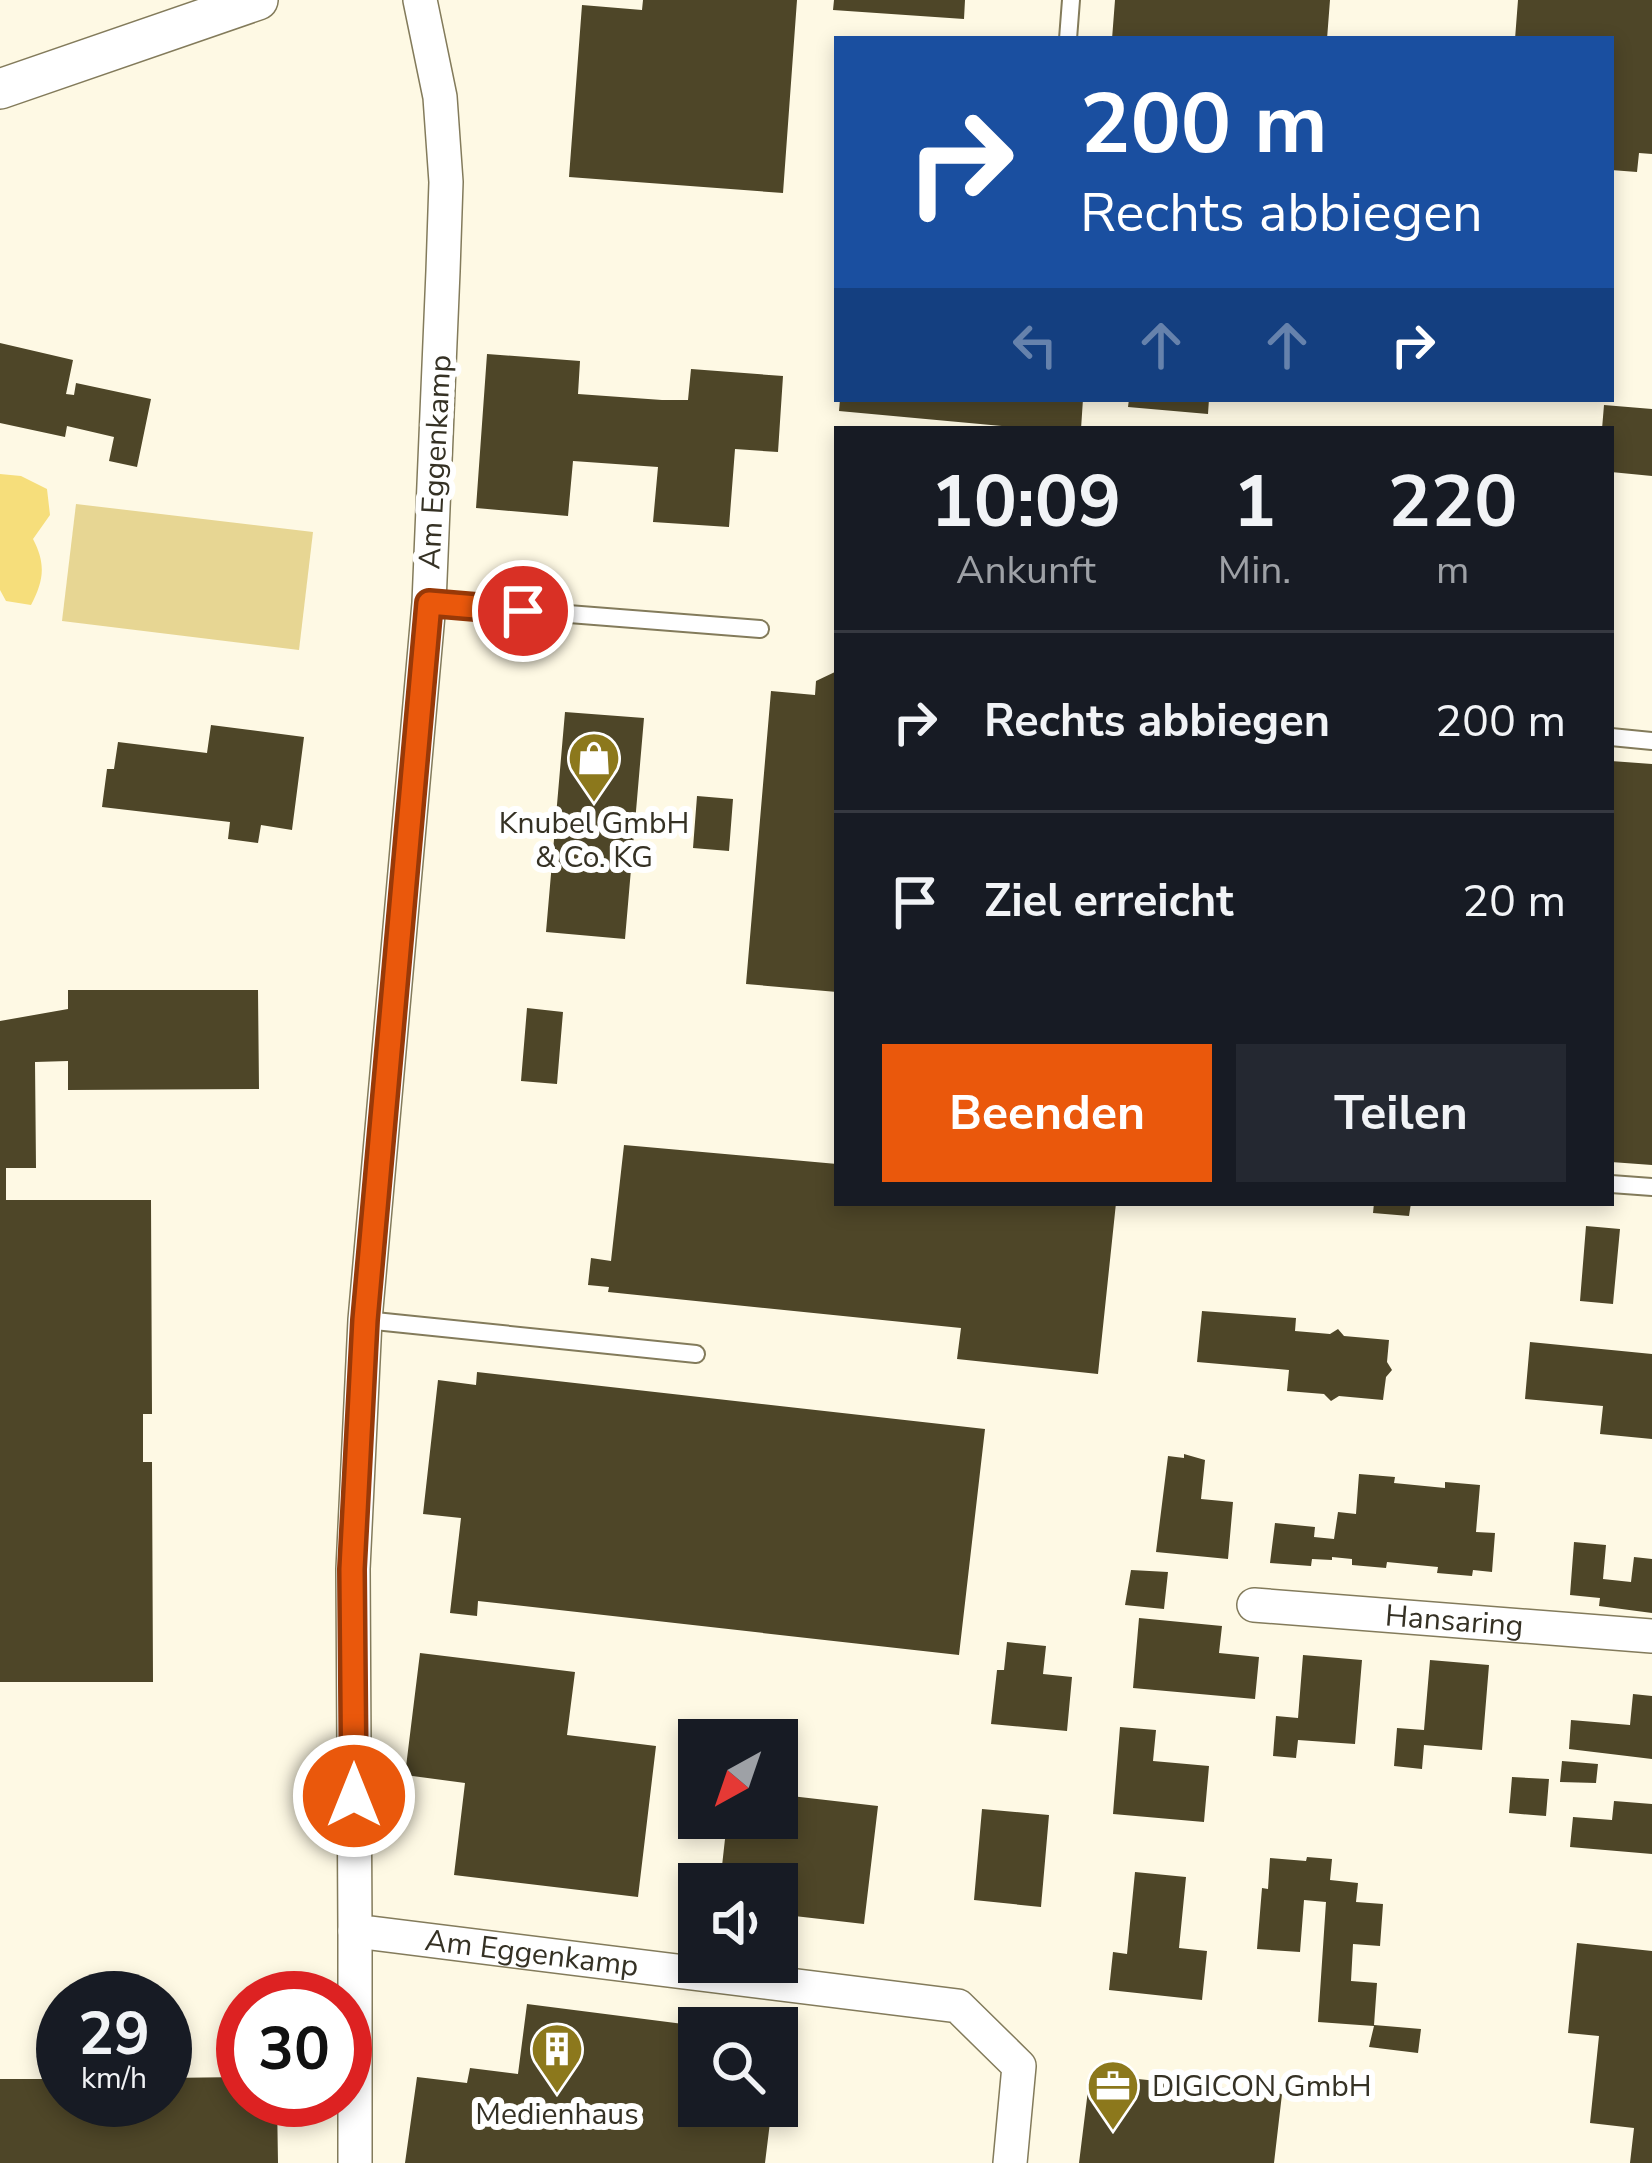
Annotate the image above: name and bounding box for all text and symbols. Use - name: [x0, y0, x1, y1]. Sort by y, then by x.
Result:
- text: 200 m: [1080, 67, 1328, 182]
- icon: right: [882, 84, 1038, 240]
- text: Rechts abbiegen: [1080, 176, 1483, 250]
- icon: left: [1002, 312, 1068, 378]
- icon: ahead: [1128, 312, 1194, 378]
- icon: ahead: [1254, 312, 1320, 378]
- icon: right: [1380, 312, 1446, 378]
- street label: Am Eggenkamp: [409, 354, 462, 570]
- text: 10:09: [931, 453, 1121, 551]
- text: 1: [1233, 453, 1276, 551]
- text: 220: [1388, 453, 1517, 551]
- text: Ankunft: [956, 544, 1096, 597]
- text: Min.: [1218, 544, 1291, 597]
- text: m: [1436, 544, 1469, 597]
- pin: [472, 560, 574, 662]
- icon: arrive: [490, 578, 556, 644]
- icon: right: [882, 689, 948, 755]
- text: Rechts abbiegen: [984, 691, 1330, 752]
- text: 200 m: [1435, 691, 1566, 752]
- shop icon: Knubel GmbH & Co. KG: [566, 730, 622, 804]
- place label: Knubel GmbH & Co. KG: [499, 803, 689, 878]
- icon: arrive: [882, 869, 948, 935]
- text: Ziel erreicht: [984, 871, 1234, 932]
- text: 20 m: [1462, 871, 1566, 932]
- button: Beenden: [882, 1044, 1212, 1182]
- button: Teilen: [1236, 1044, 1566, 1182]
- street label: Hansaring: [1384, 1595, 1525, 1647]
- north arrow: [678, 1719, 798, 1839]
- map controls: [678, 1719, 798, 2127]
- position arrow: [291, 1733, 417, 1859]
- button: sound: [678, 1863, 798, 1983]
- street label: Am Eggenkamp: [423, 1920, 641, 1987]
- speed limit sign: 30: [216, 1971, 372, 2127]
- text: 29: [78, 1993, 150, 2075]
- button: search: [678, 2007, 798, 2127]
- building icon: Medienhaus: [529, 2021, 585, 2095]
- text: km/h: [81, 2058, 147, 2099]
- office icon: DIGICON GmbH: [1085, 2058, 1141, 2132]
- place label: DIGICON GmbH: [1152, 2066, 1372, 2107]
- place label: Medienhaus: [475, 2094, 639, 2135]

